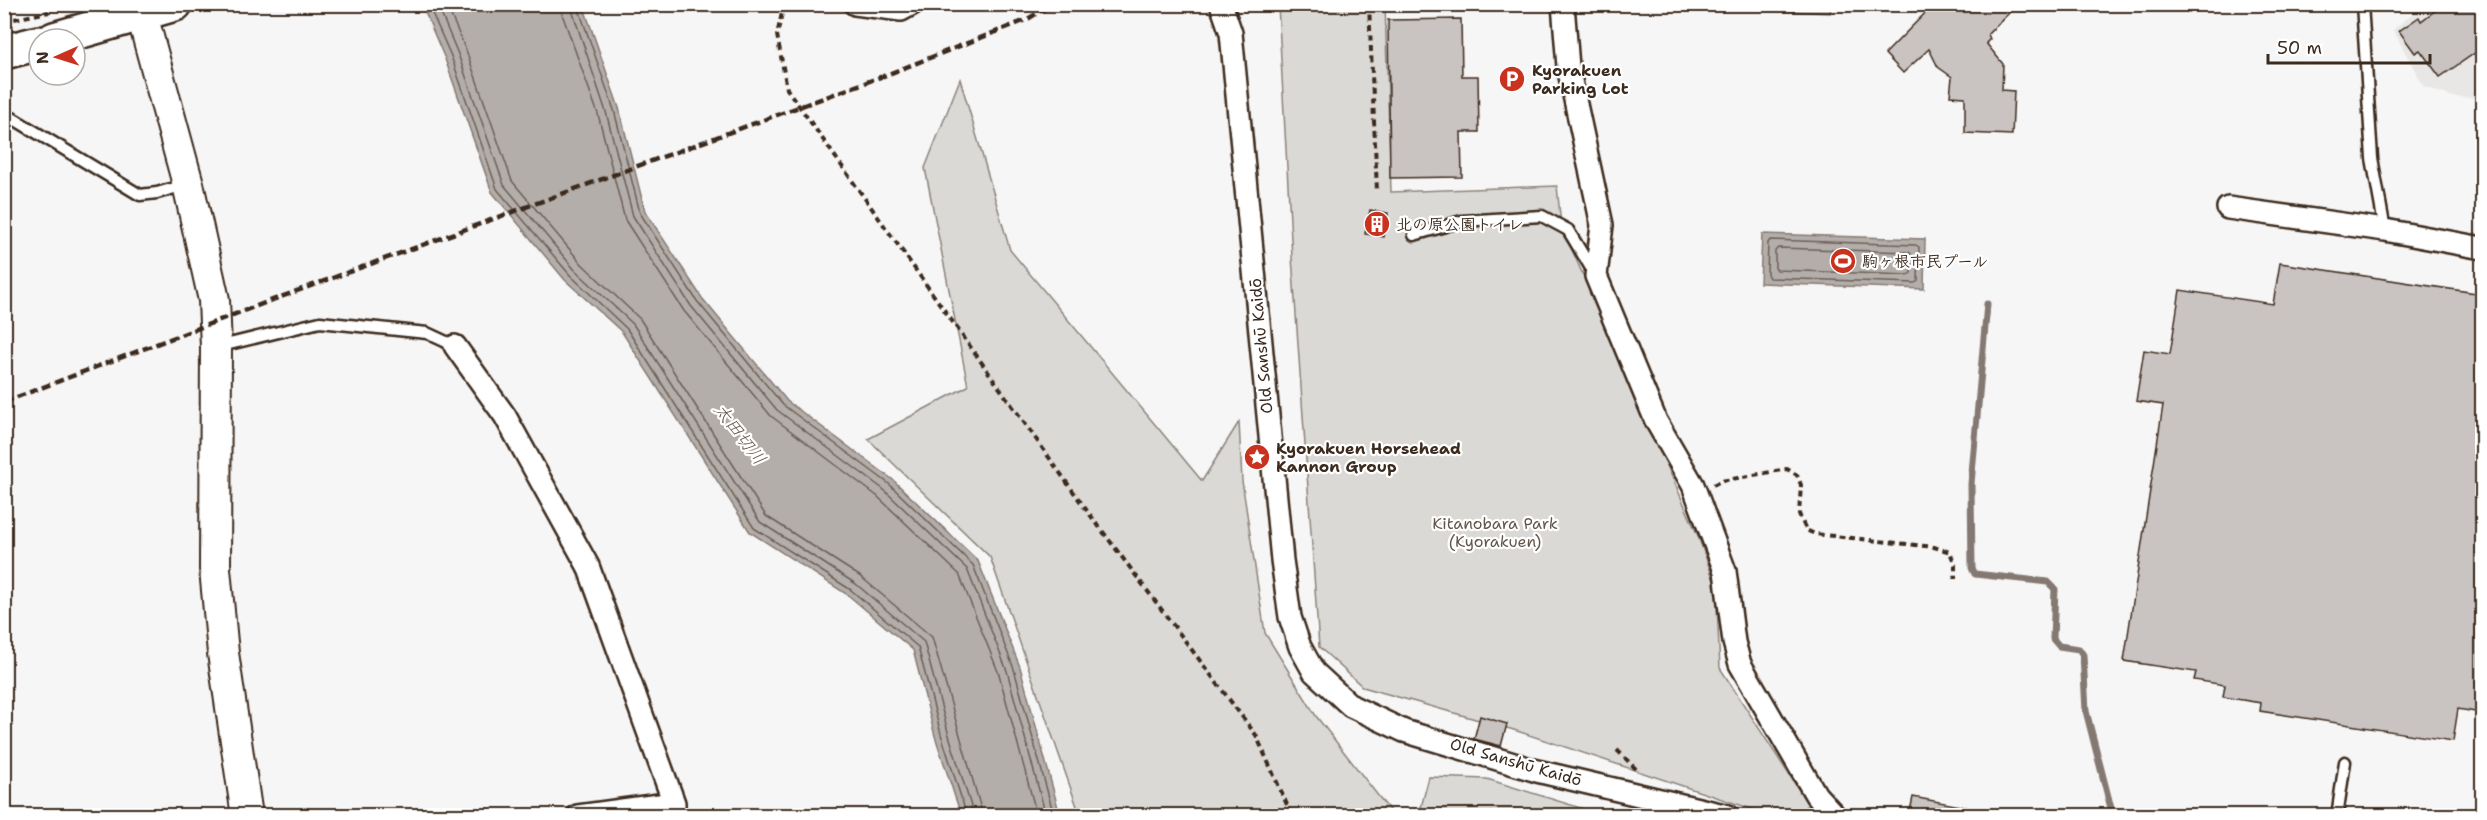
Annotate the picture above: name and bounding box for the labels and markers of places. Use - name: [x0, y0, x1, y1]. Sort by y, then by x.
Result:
- place label: Kyorakuen Parking Lot: [1532, 60, 1629, 99]
- parking icon: Kyorakuen Parking Lot: [1497, 64, 1527, 94]
- building icon: 北の原公園トイレ: [1362, 209, 1392, 239]
- place label: 北の原公園トイレ: [1396, 214, 1524, 235]
- sports icon: 駒ヶ根市民プール: [1828, 246, 1858, 276]
- place label: 駒ヶ根市民プール: [1862, 251, 1988, 272]
- place label: Kyorakuen Horsehead Kannon Group: [1276, 438, 1461, 477]
- place icon: Kyorakuen Horsehead Kannon Group: [1242, 442, 1272, 472]

